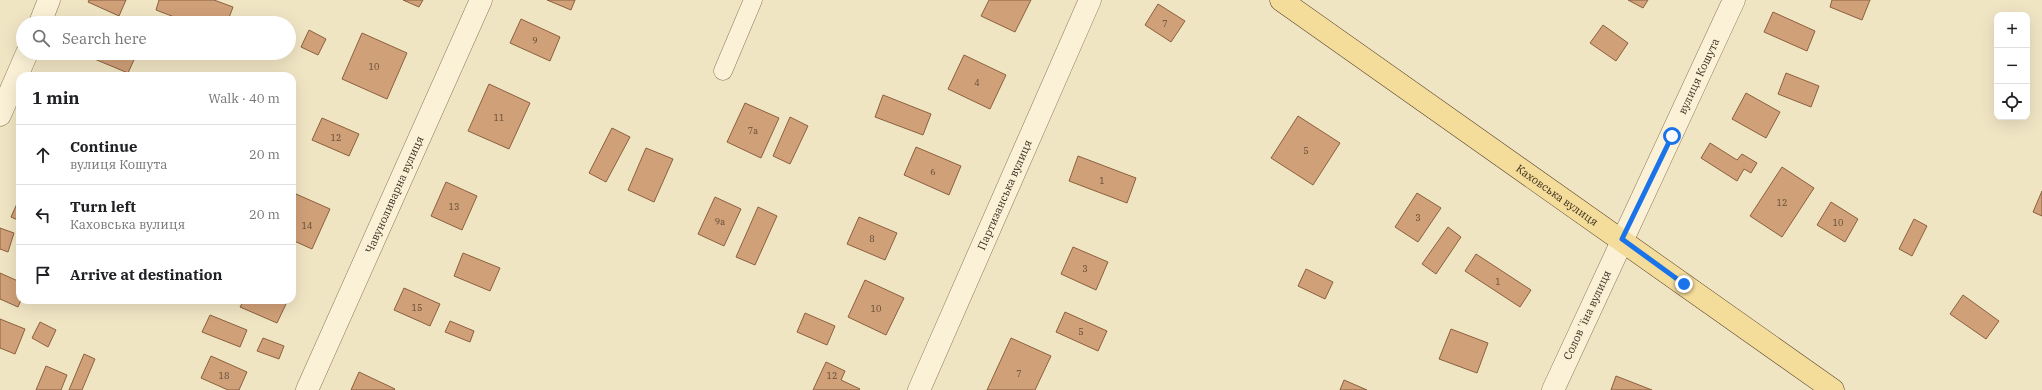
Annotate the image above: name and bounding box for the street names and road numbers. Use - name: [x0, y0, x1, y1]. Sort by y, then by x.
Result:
- street label: вулиця Кошута: [1675, 36, 1722, 117]
- street label: Чавуноливарна вулиця: [362, 134, 426, 255]
- street label: Партизанська вулиця: [974, 138, 1035, 252]
- street label: Каховська вулиця: [1513, 161, 1601, 229]
- street label: Соловʼїна вулиця: [1560, 268, 1614, 362]

